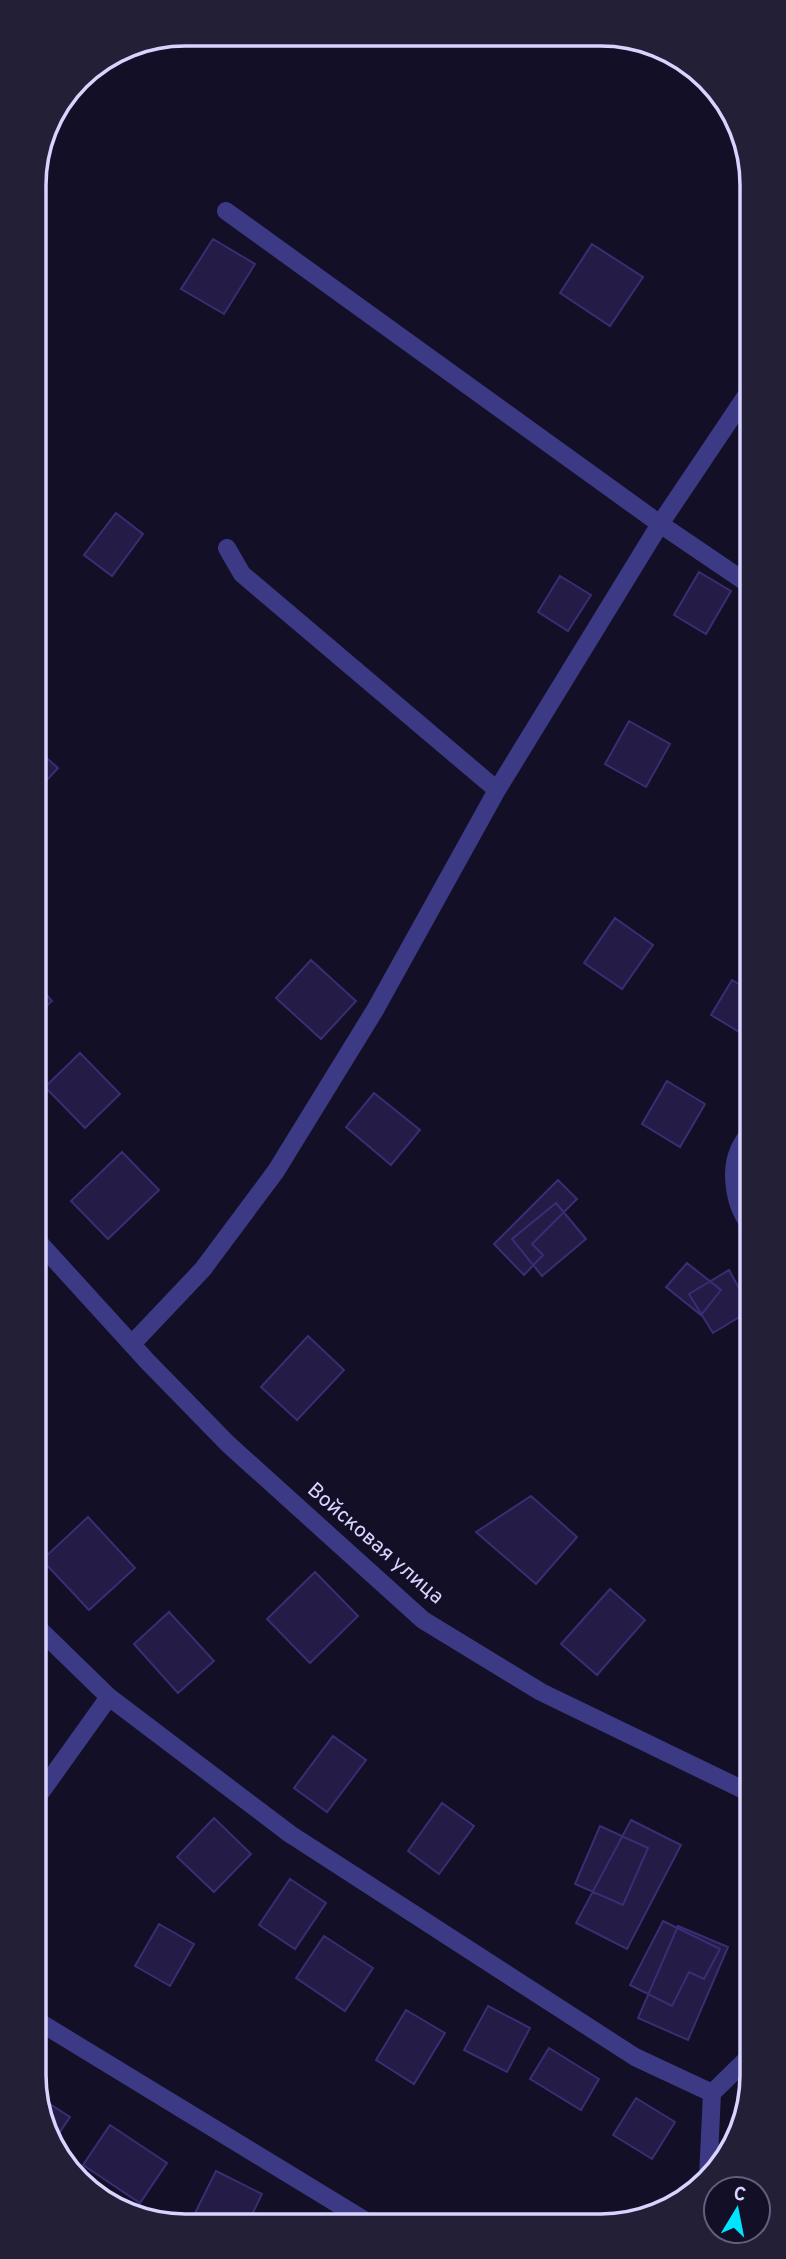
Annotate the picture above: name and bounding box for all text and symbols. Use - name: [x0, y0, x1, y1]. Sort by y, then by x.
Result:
- street label: Войсковая улица: [301, 1477, 449, 1611]
- north arrow: [702, 2175, 772, 2245]
- text: С: [732, 2182, 748, 2208]

